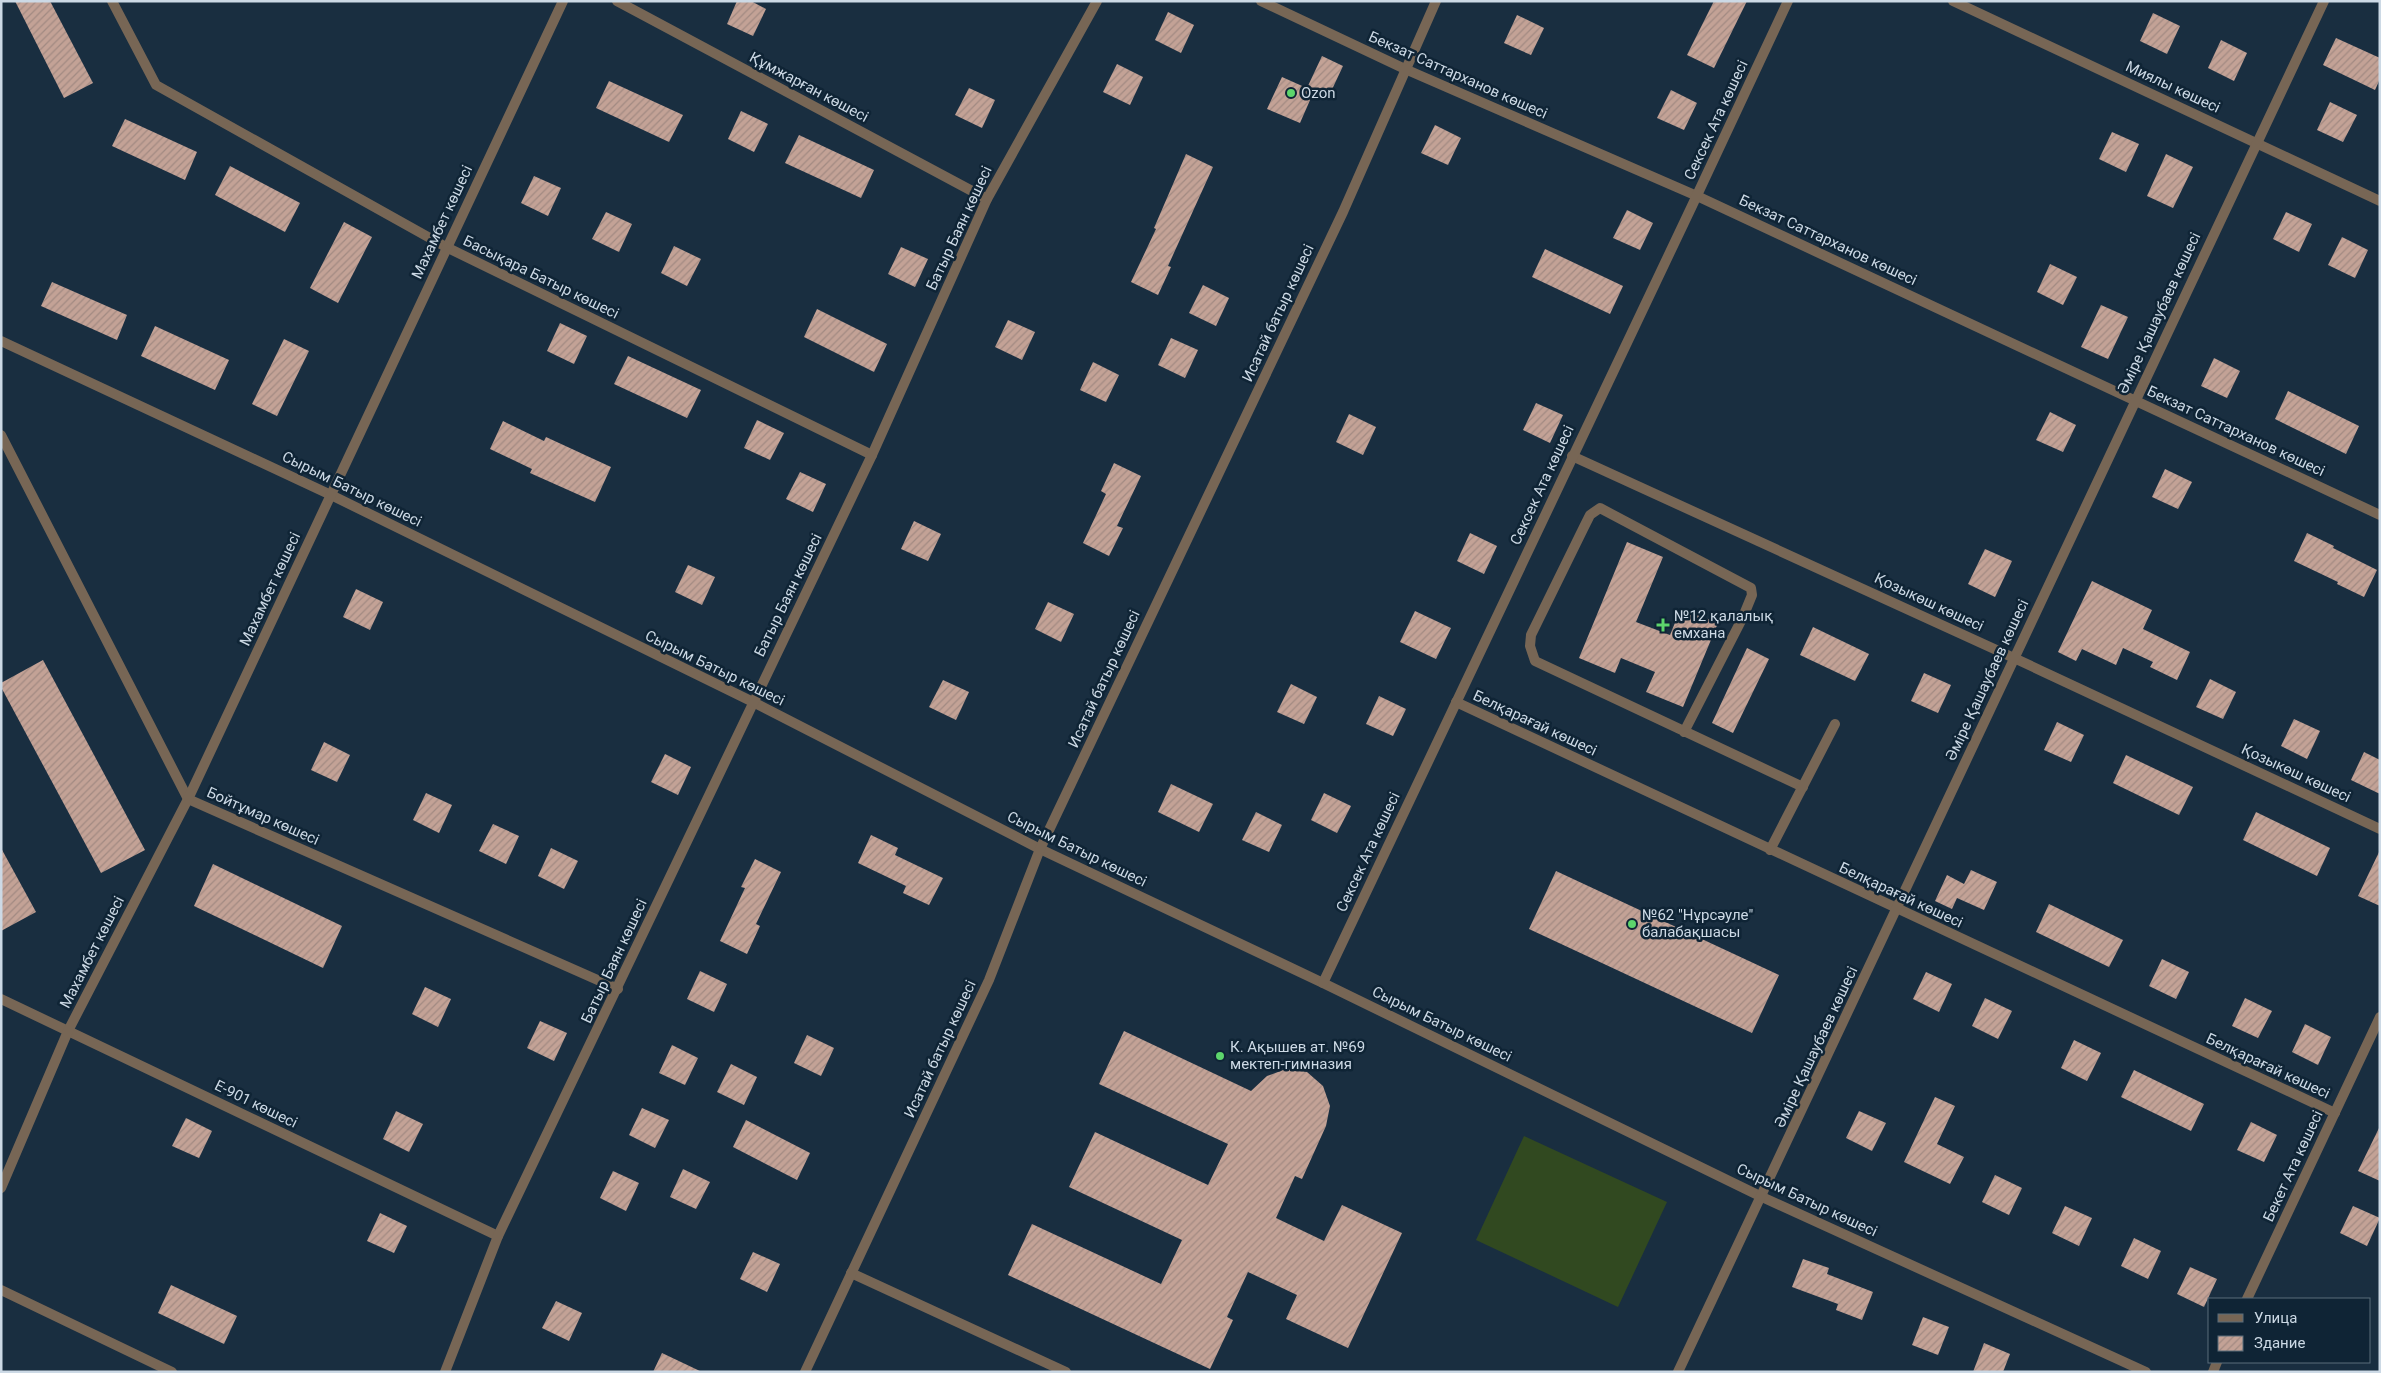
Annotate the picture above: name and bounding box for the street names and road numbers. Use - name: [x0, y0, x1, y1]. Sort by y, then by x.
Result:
- street label: Бекзат Саттарханов көшесі: [1366, 27, 1550, 123]
- street label: Құмжарған көшесі: [746, 48, 872, 126]
- street label: Сексек Ата көшесі: [1680, 57, 1752, 183]
- street label: Миялы көшесі: [2123, 57, 2223, 117]
- street label: Махамбет көшесі: [408, 162, 476, 282]
- street label: Батыр Баян көшесі: [922, 163, 996, 293]
- street label: Бекзат Саттарханов көшесі: [1736, 191, 1920, 289]
- street label: Әміре Қашаубаев көшесі: [2114, 229, 2204, 397]
- street label: Басықара Батыр көшесі: [460, 231, 622, 323]
- street label: Исатай батыр көшесі: [1238, 241, 1318, 385]
- street label: Бекзат Саттарханов көшесі: [2144, 382, 2328, 480]
- street label: Сексек Ата көшесі: [1506, 422, 1578, 548]
- street label: Сырым Батыр көшесі: [279, 447, 425, 531]
- street label: Махамбет көшесі: [236, 529, 304, 649]
- street label: Батыр Баян көшесі: [750, 530, 826, 660]
- street label: Қозыкөш көшесі: [1871, 569, 1987, 635]
- street label: Әміре Қашаубаев көшесі: [1942, 596, 2032, 764]
- street label: Исатай батыр көшесі: [1064, 607, 1144, 751]
- street label: Сырым Батыр көшесі: [642, 626, 788, 710]
- street label: Белқарағай көшесі: [1470, 686, 1600, 760]
- street label: Қозыкөш көшесі: [2238, 740, 2354, 806]
- street label: Бойтұмар көшесі: [204, 783, 322, 849]
- street label: Сексек Ата көшесі: [1332, 789, 1404, 915]
- street label: Сырым Батыр көшесі: [1004, 807, 1150, 891]
- street label: Белқарағай көшесі: [1836, 858, 1966, 932]
- street label: Махамбет көшесі: [56, 893, 128, 1011]
- street label: Батыр Баян көшесі: [577, 896, 651, 1026]
- street label: Әміре Қашаубаев көшесі: [1771, 963, 1861, 1131]
- street label: Исатай батыр көшесі: [900, 977, 980, 1121]
- street label: Сырым Батыр көшесі: [1369, 982, 1515, 1066]
- street label: Белқарағай көшесі: [2203, 1029, 2333, 1103]
- street label: Е-901 көшесі: [212, 1076, 300, 1132]
- street label: Бекет Ата көшесі: [2259, 1108, 2327, 1224]
- street label: Сырым Батыр көшесі: [1734, 1160, 1880, 1240]

